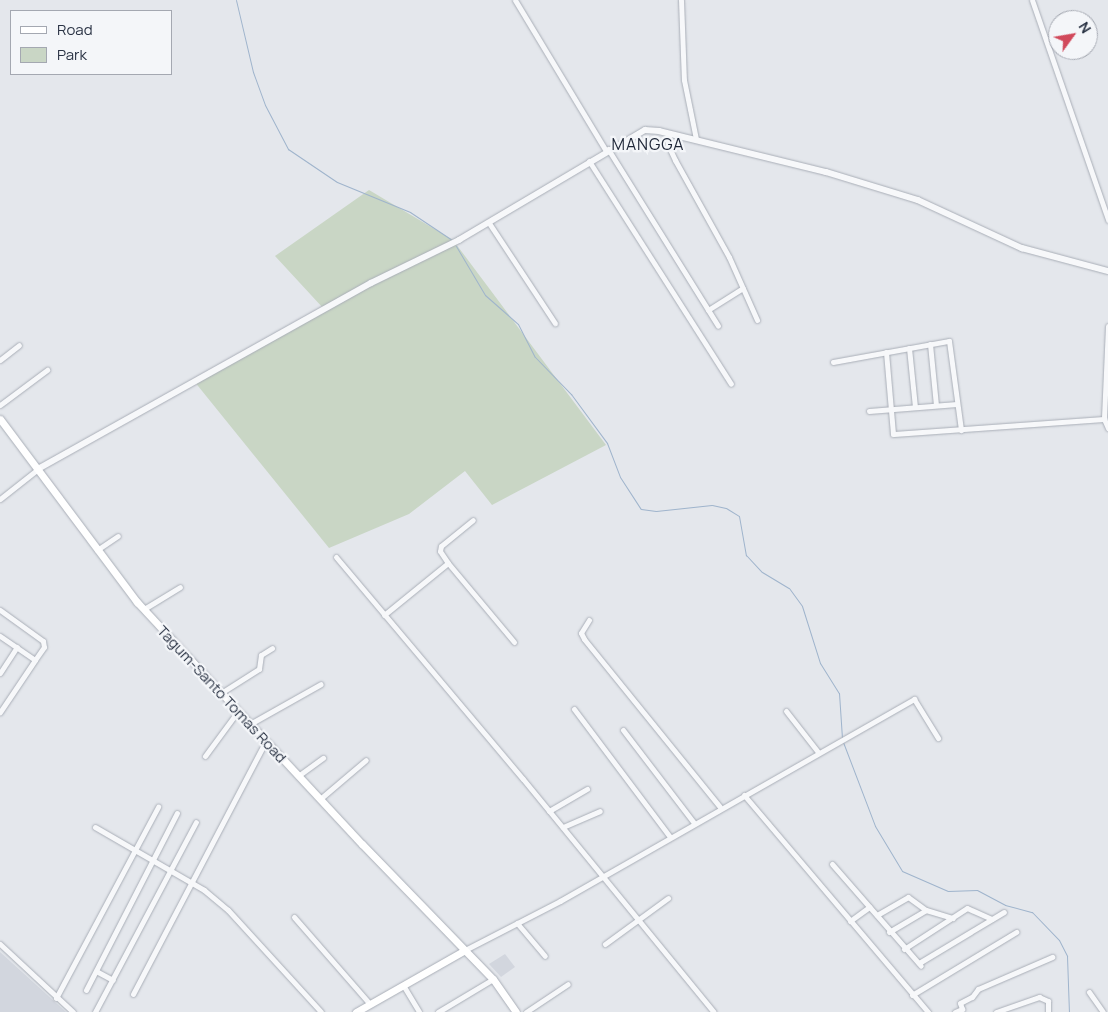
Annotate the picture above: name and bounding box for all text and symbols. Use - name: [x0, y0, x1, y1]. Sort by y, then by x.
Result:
- legend: [10, 10, 172, 75]
- north arrow: [1048, 10, 1098, 60]
- text: N: [1075, 18, 1096, 37]
- text: Road: [57, 19, 93, 40]
- text: Park: [57, 44, 87, 65]
- district label: MANGGA: [611, 134, 685, 154]
- street label: Tagum-Santo Tomas Road: [154, 622, 290, 766]

